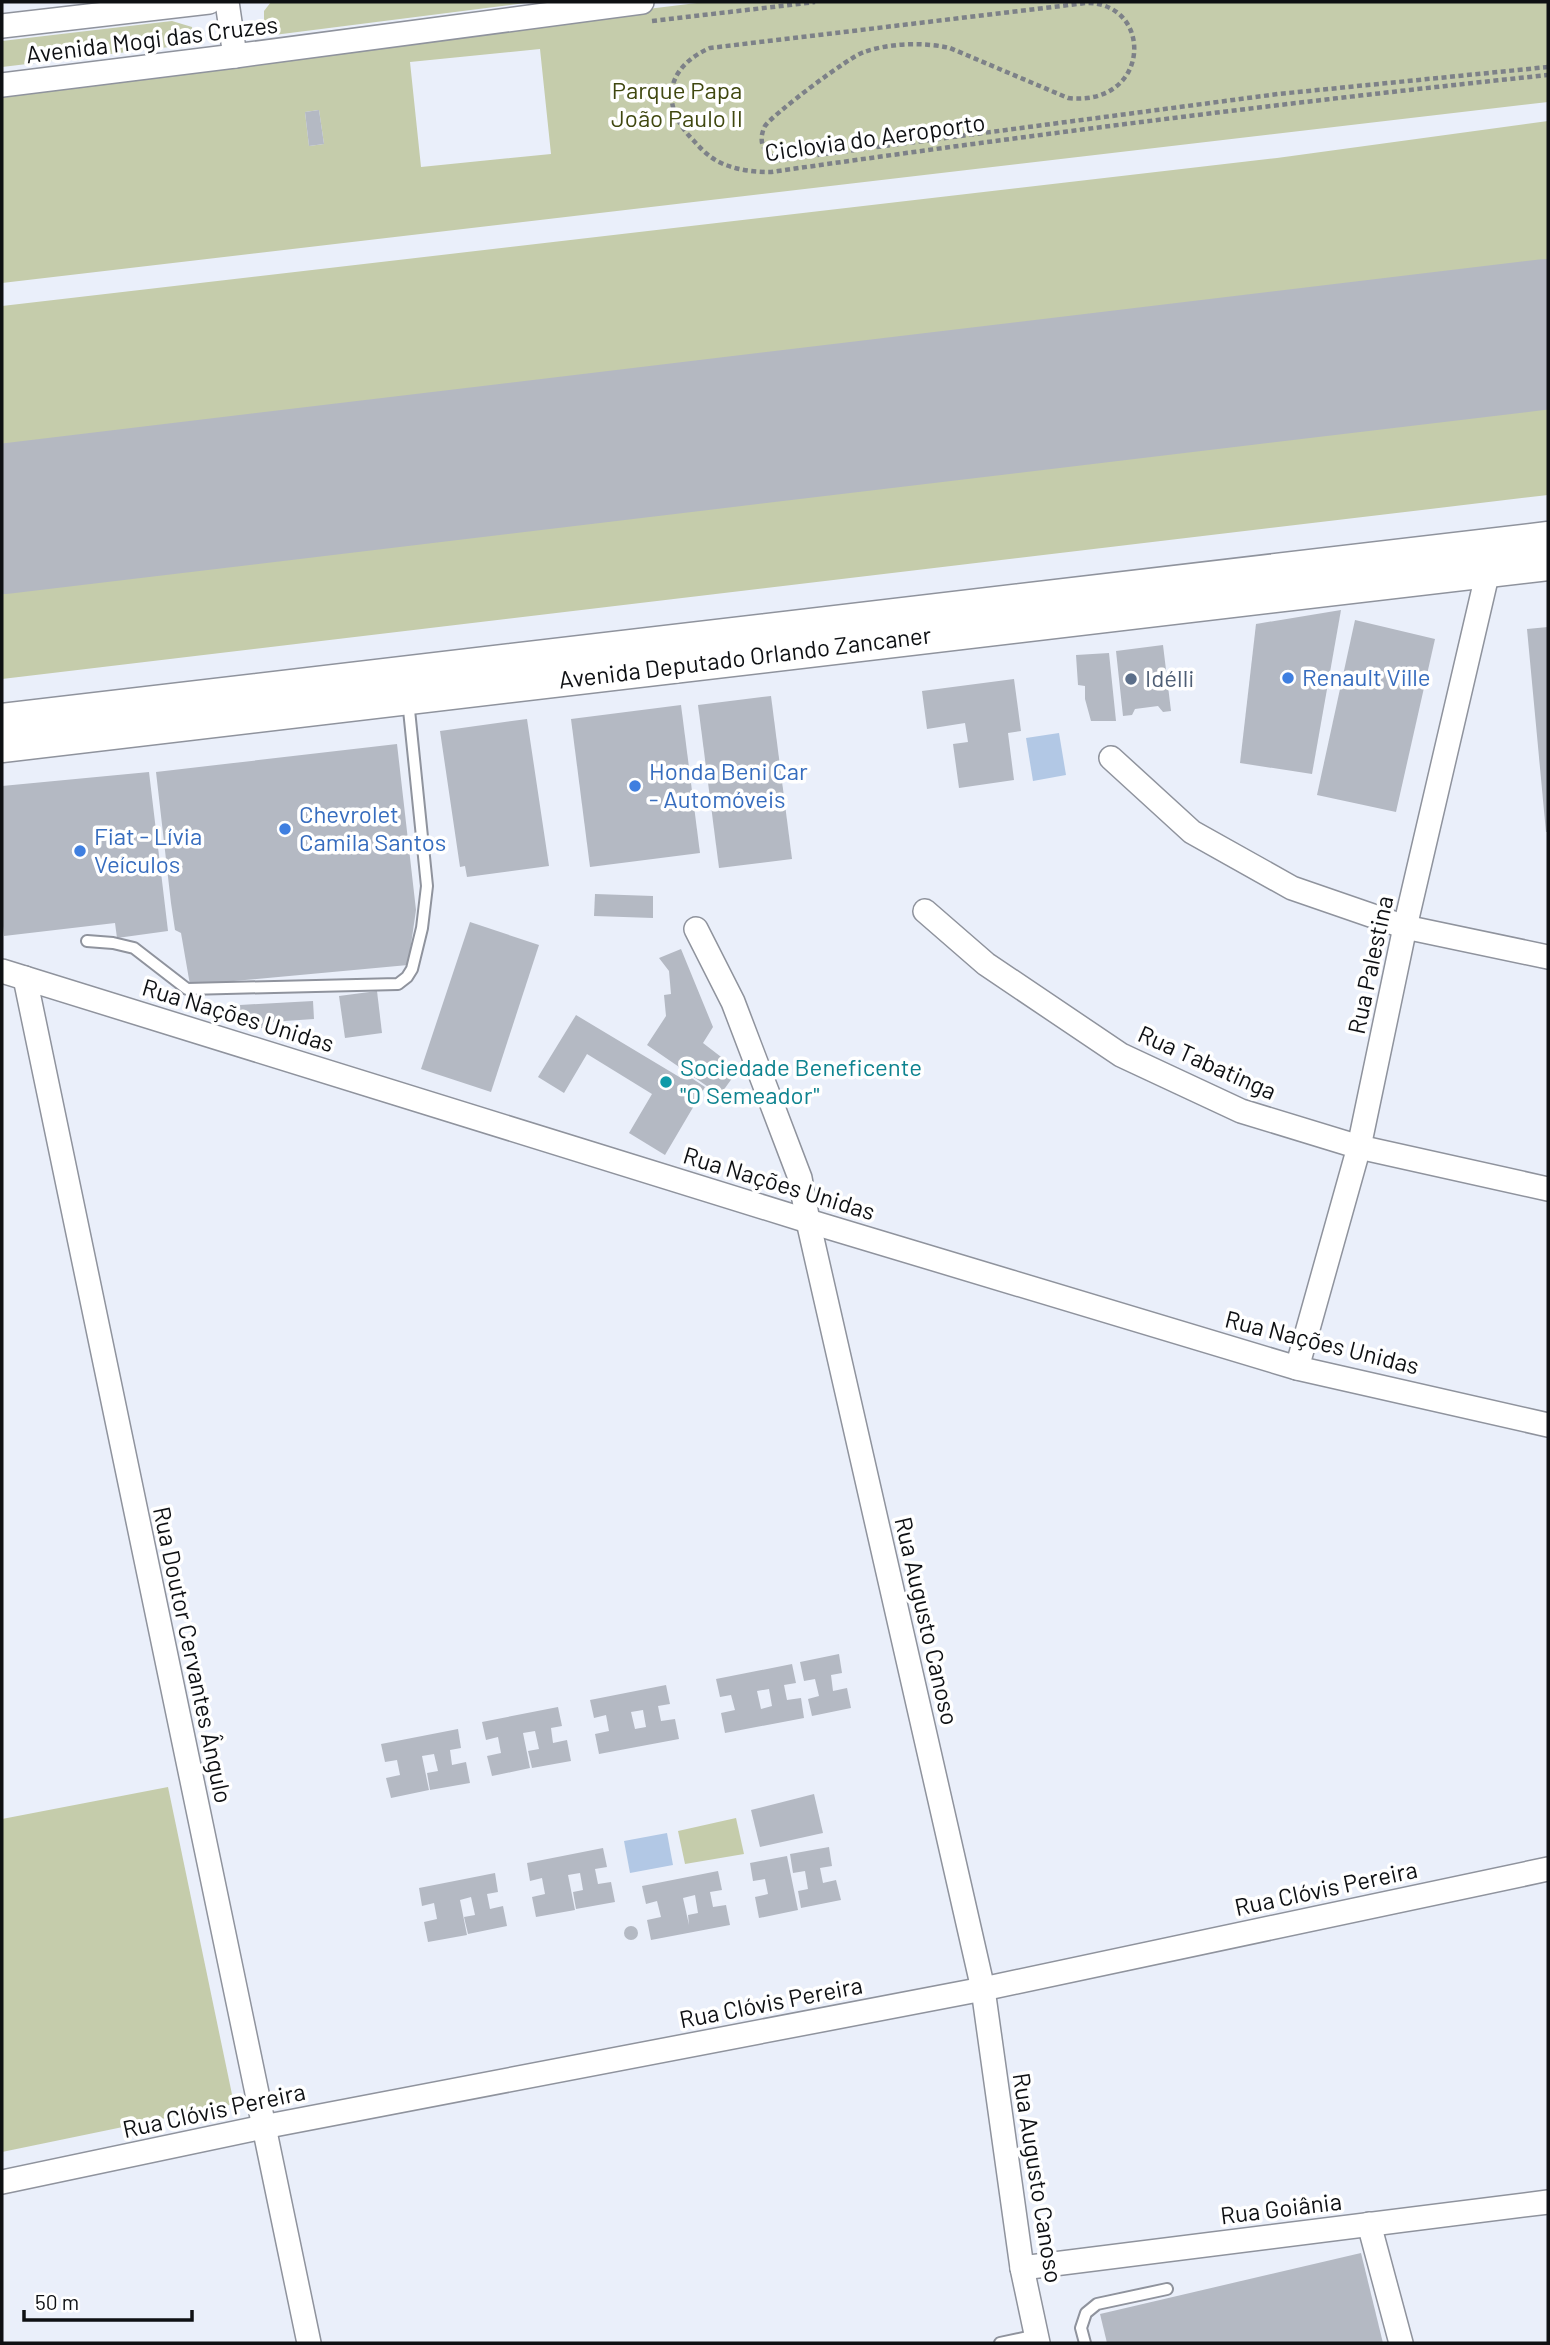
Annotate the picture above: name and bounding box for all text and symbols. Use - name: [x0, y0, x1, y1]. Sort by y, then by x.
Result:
- street label: Avenida Mogi das Cruzes: [24, 9, 279, 68]
- park label: Parque Papa João Paulo II: [611, 75, 743, 132]
- street label: Ciclovia do Aeroporto: [763, 107, 987, 166]
- street label: Avenida Deputado Orlando Zancaner: [557, 619, 933, 694]
- place label: Renault Ville: [1302, 662, 1431, 691]
- place label: Idélli: [1145, 663, 1194, 692]
- marker: Renault Ville: [1280, 670, 1296, 686]
- marker: Idélli: [1123, 671, 1139, 687]
- place label: Honda Beni Car - Automóveis: [649, 756, 808, 813]
- marker: Honda Beni Car - Automóveis: [627, 778, 643, 794]
- place label: Chevrolet Camila Santos: [299, 799, 446, 856]
- place label: Fiat - Lívia Veículos: [94, 821, 202, 878]
- marker: Chevrolet Camila Santos: [277, 821, 293, 837]
- marker: Fiat - Lívia Veículos: [72, 843, 88, 859]
- street label: Rua Palestina: [1341, 893, 1398, 1037]
- street label: Rua Nações Unidas: [139, 972, 338, 1057]
- street label: Rua Tabatinga: [1134, 1018, 1281, 1105]
- place label: Sociedade Beneficente "O Semeador": [680, 1052, 922, 1109]
- marker: Sociedade Beneficente "O Semeador": [658, 1074, 674, 1090]
- street label: Rua Nações Unidas: [680, 1140, 879, 1225]
- street label: Rua Nações Unidas: [1222, 1303, 1422, 1380]
- street label: Rua Doutor Cervantes Ângulo: [148, 1504, 239, 1806]
- street label: Rua Augusto Canoso: [889, 1514, 966, 1728]
- street label: Rua Clóvis Pereira: [1232, 1854, 1420, 1921]
- street label: Rua Clóvis Pereira: [677, 1970, 865, 2034]
- street label: Rua Augusto Canoso: [1008, 2070, 1069, 2285]
- street label: Rua Clóvis Pereira: [120, 2076, 308, 2143]
- street label: Rua Goiânia: [1218, 2186, 1343, 2229]
- scale bar: [24, 2278, 192, 2322]
- text: 50 m: [35, 2289, 79, 2314]

